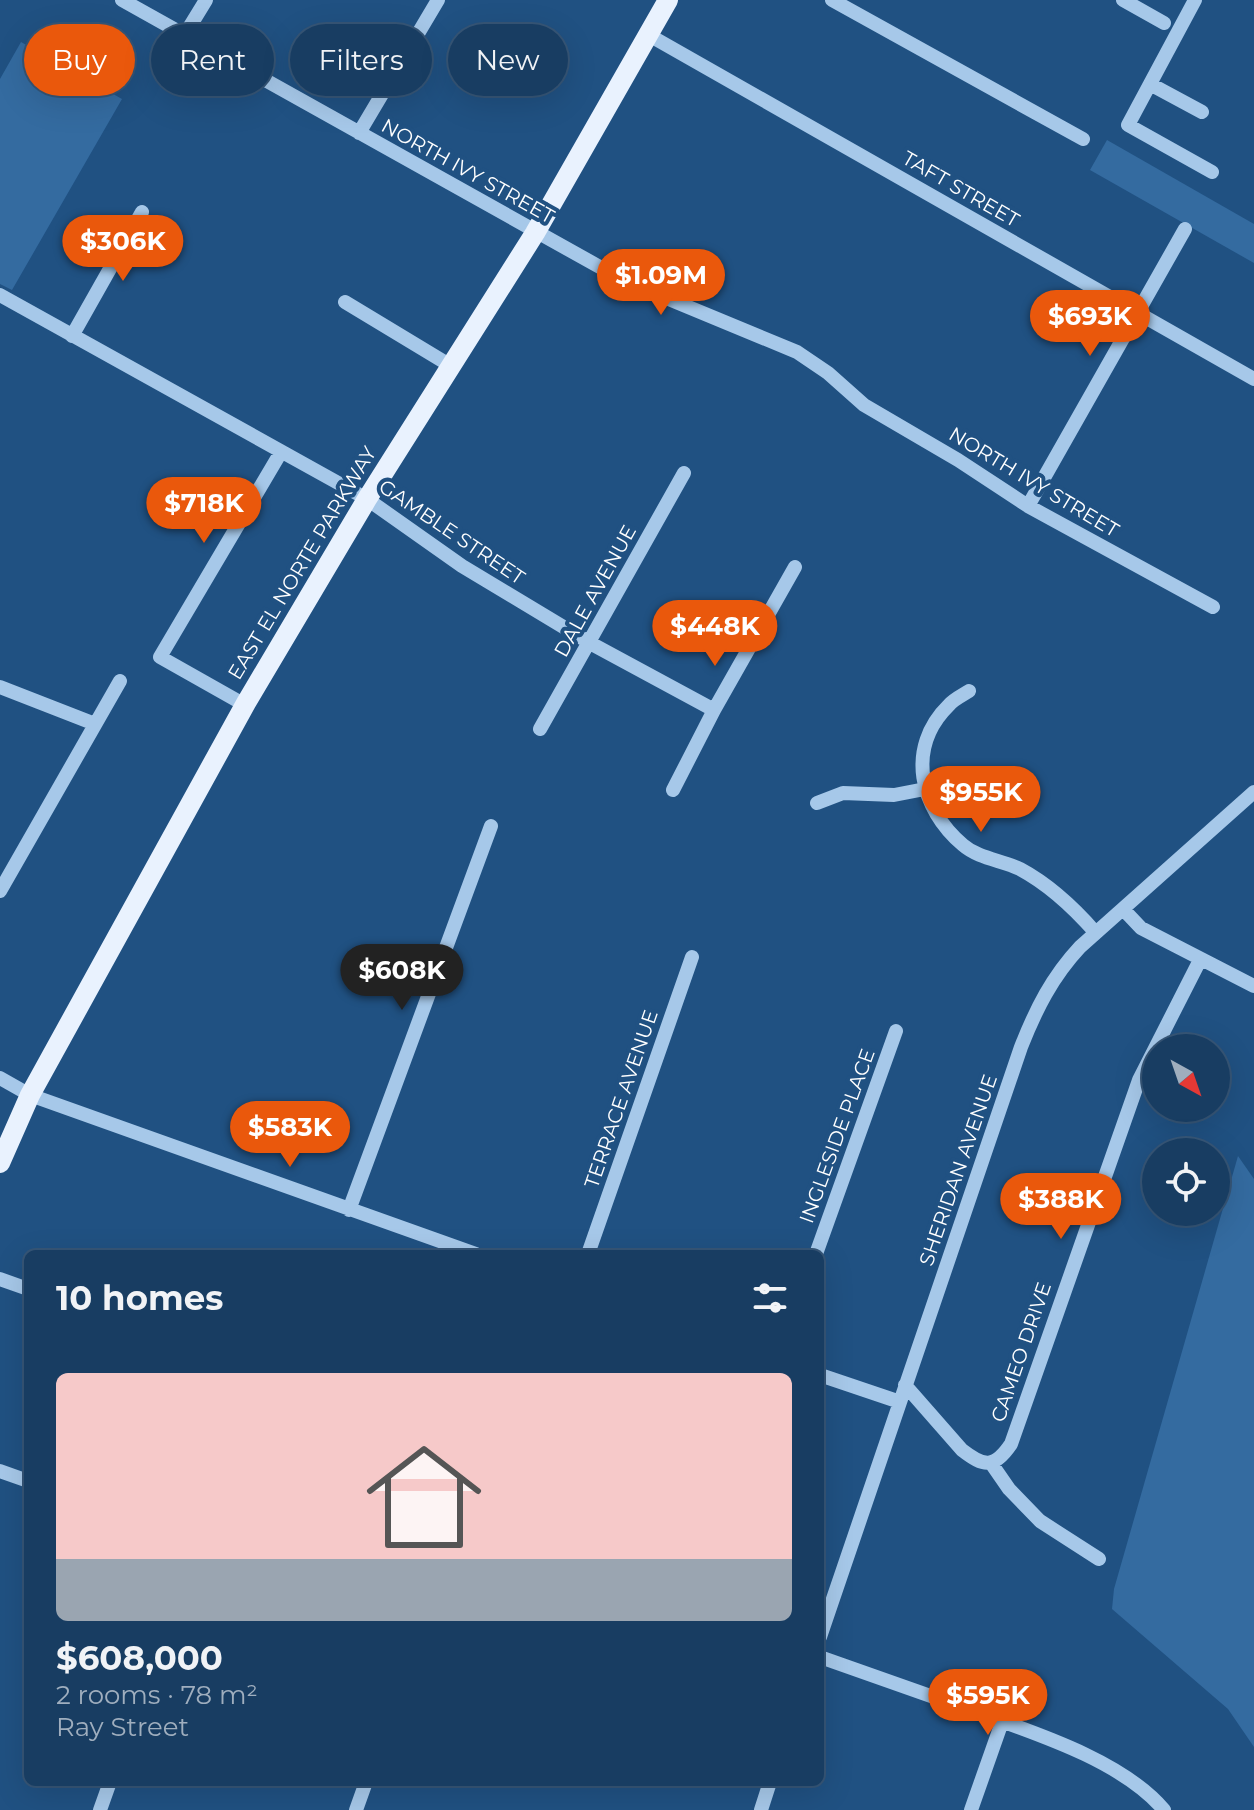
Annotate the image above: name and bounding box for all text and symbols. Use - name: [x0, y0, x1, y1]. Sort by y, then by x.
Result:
- chip: Buy: [24, 24, 135, 96]
- chip: Rent: [151, 24, 274, 96]
- chip: Filters: [290, 24, 432, 96]
- chip: New: [448, 24, 568, 96]
- street label: NORTH IVY STREET: [377, 114, 559, 229]
- street label: TAFT STREET: [898, 146, 1024, 232]
- pin: $306K: [67, 215, 179, 283]
- text: $306K: [80, 225, 166, 257]
- pin: $1.09M: [596, 249, 726, 317]
- text: $1.09M: [615, 259, 707, 291]
- pin: $693K: [1034, 290, 1146, 358]
- text: $693K: [1048, 300, 1132, 332]
- street label: NORTH IVY STREET: [945, 422, 1124, 542]
- street label: EAST EL NORTE PARKWAY: [223, 442, 381, 684]
- street label: GAMBLE STREET: [375, 474, 530, 590]
- pin: $718K: [148, 477, 260, 545]
- text: $718K: [164, 487, 244, 519]
- street label: DALE AVENUE: [549, 521, 641, 661]
- pin: $448K: [659, 600, 771, 668]
- text: $448K: [670, 610, 760, 642]
- pin: $955K: [925, 766, 1037, 834]
- text: $955K: [940, 776, 1022, 808]
- pin: $608K: [346, 944, 458, 1012]
- text: $608K: [358, 954, 446, 986]
- street label: TERRACE AVENUE: [579, 1007, 663, 1191]
- north arrow: [1142, 1034, 1230, 1122]
- map controls: [1142, 1034, 1230, 1226]
- street label: INGLESIDE PLACE: [794, 1045, 880, 1227]
- street label: SHERIDAN AVENUE: [914, 1071, 1002, 1269]
- pin: $583K: [234, 1101, 346, 1169]
- text: $583K: [248, 1111, 332, 1143]
- button: locate: [1142, 1138, 1230, 1226]
- pin: $388K: [1005, 1173, 1117, 1241]
- text: $388K: [1018, 1183, 1104, 1215]
- icon: filters: [748, 1276, 792, 1320]
- text: 10 homes: [56, 1277, 223, 1319]
- street label: CAMEO DRIVE: [986, 1279, 1056, 1425]
- icon: home: [352, 1425, 496, 1569]
- text: $608,000: [56, 1637, 223, 1679]
- pin: $595K: [932, 1669, 1044, 1737]
- text: 2 rooms · 78 m²: [56, 1679, 258, 1711]
- text: $595K: [946, 1679, 1030, 1711]
- text: Ray Street: [56, 1711, 189, 1743]

